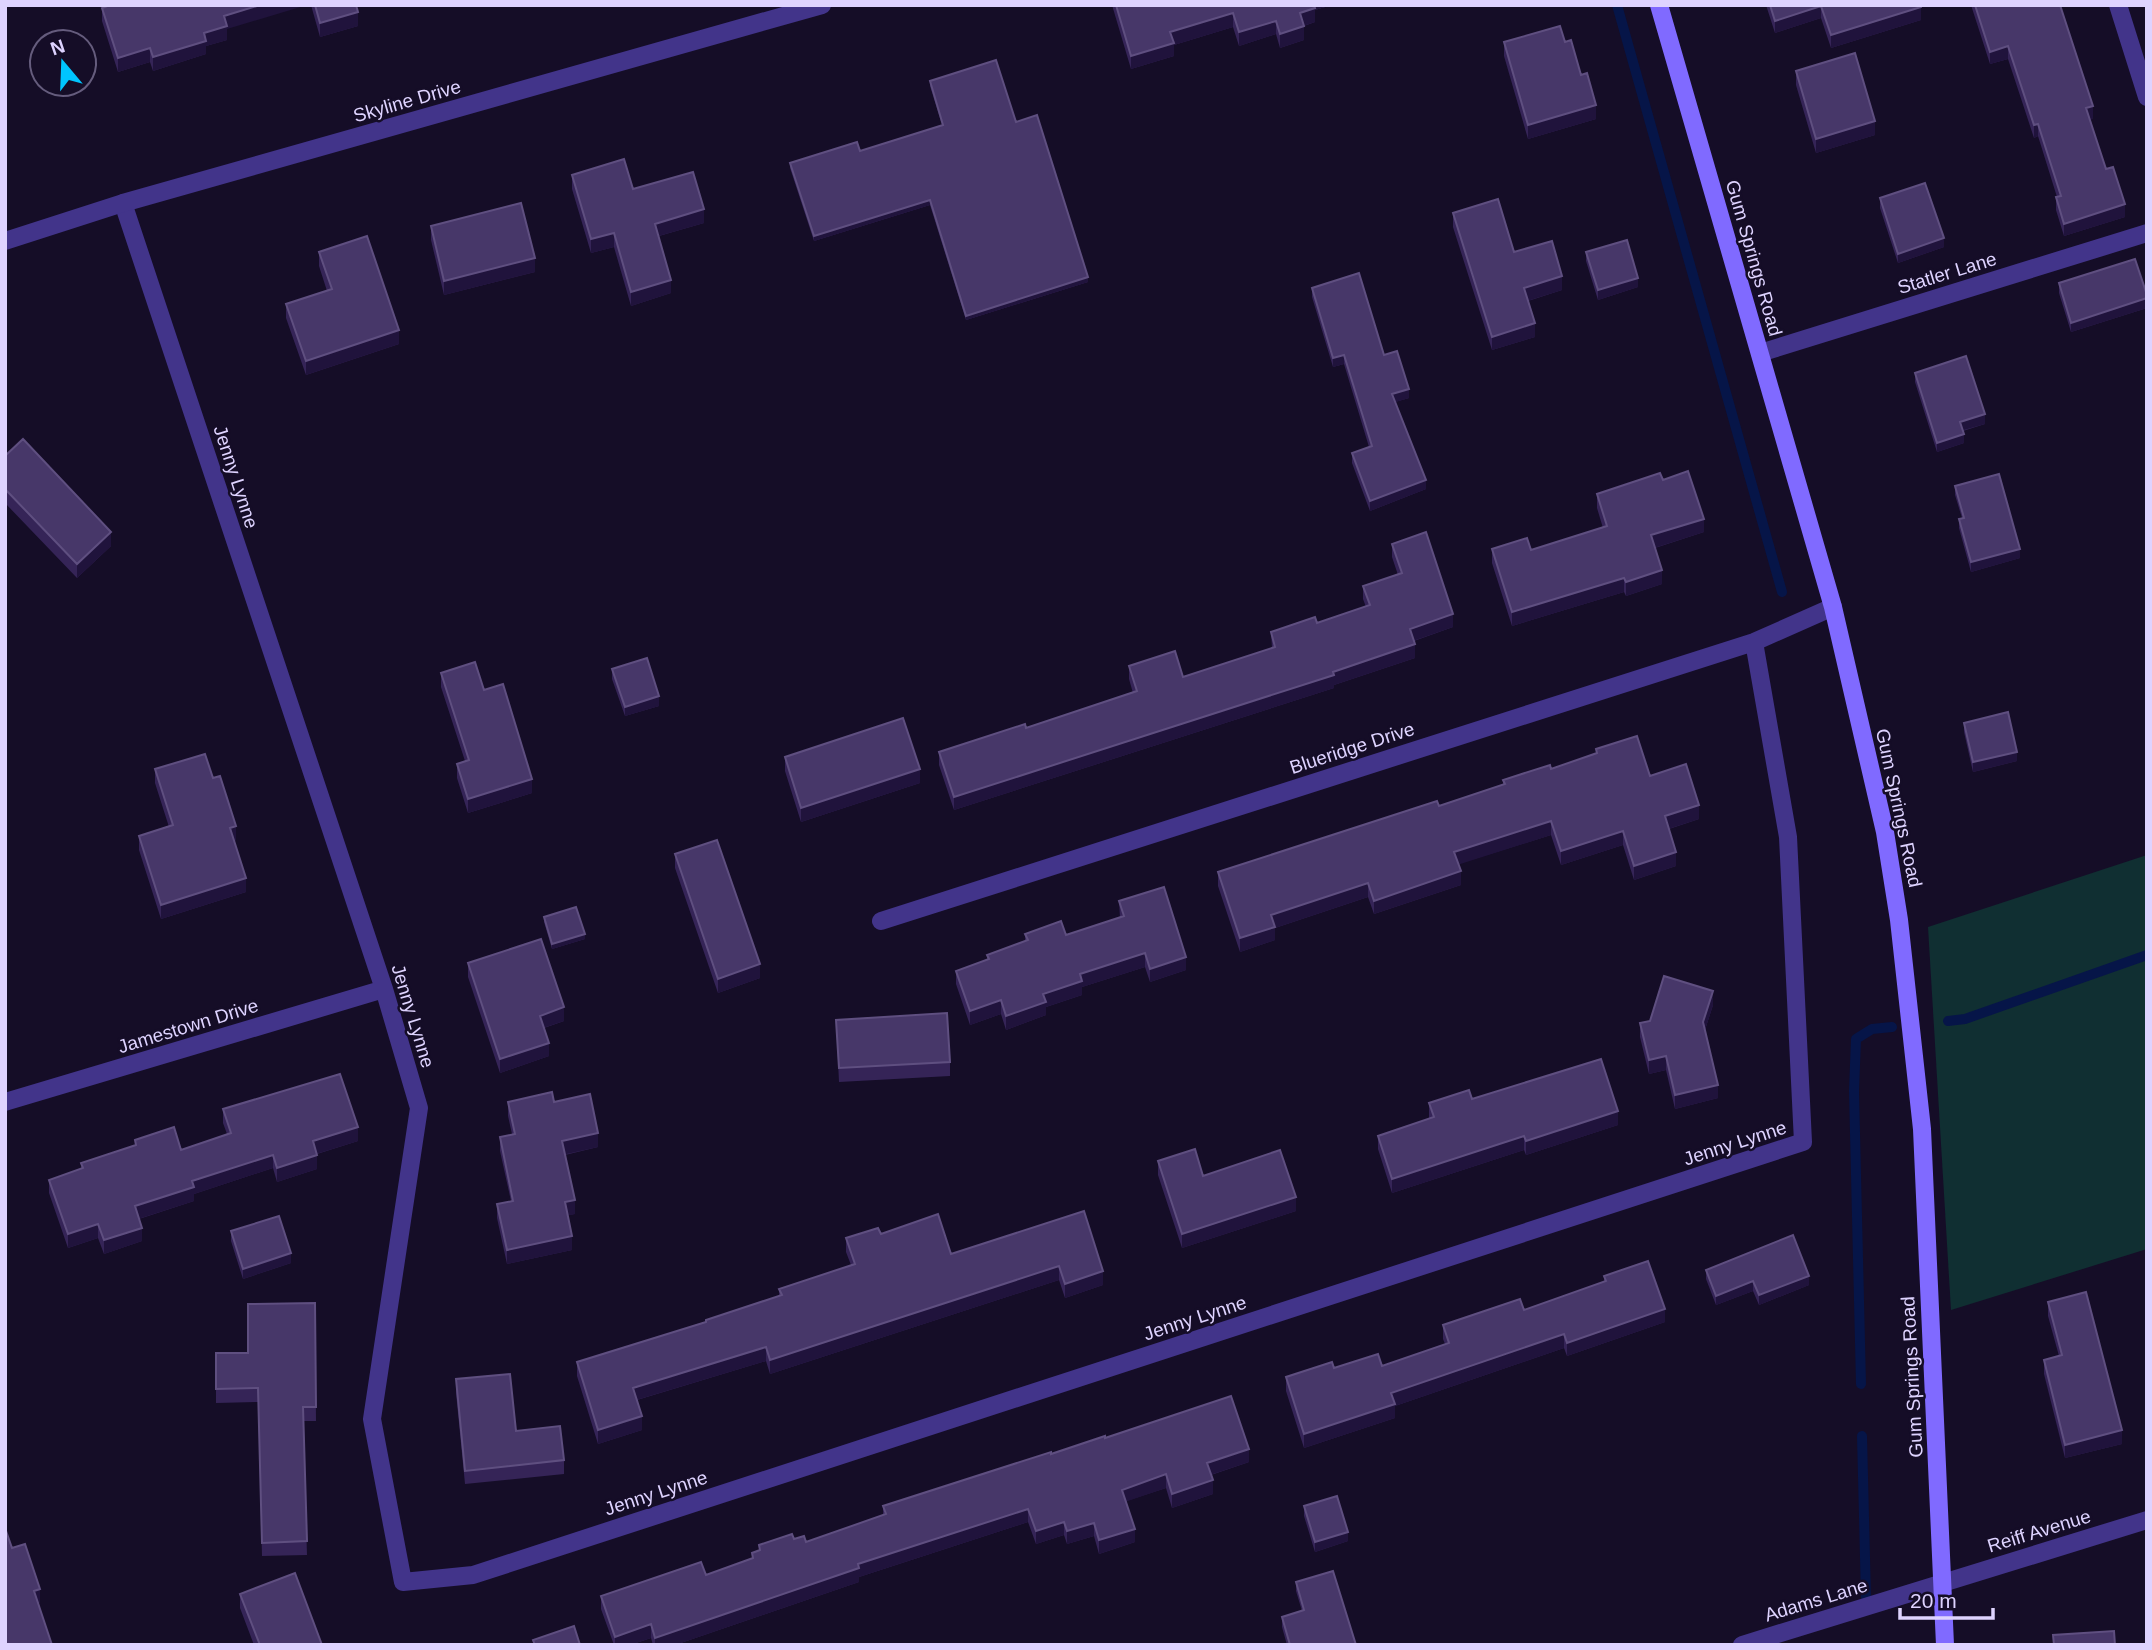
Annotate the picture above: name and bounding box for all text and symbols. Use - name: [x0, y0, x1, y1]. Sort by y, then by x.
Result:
- north arrow: [28, 28, 98, 98]
- text: N: [48, 35, 68, 60]
- street label: Skyline Drive: [351, 76, 463, 126]
- street label: Gum Springs Road: [1722, 177, 1786, 339]
- street label: Statler Lane: [1895, 248, 1999, 298]
- street label: Jenny Lynne: [209, 423, 263, 531]
- street label: Blueridge Drive: [1287, 718, 1417, 778]
- street label: Gum Springs Road: [1872, 727, 1926, 889]
- street label: Jenny Lynne: [387, 962, 439, 1070]
- street label: Jamestown Drive: [115, 995, 261, 1057]
- street label: Jenny Lynne: [1681, 1116, 1789, 1170]
- street label: Jenny Lynne: [1141, 1291, 1249, 1345]
- street label: Gum Springs Road: [1897, 1296, 1927, 1458]
- street label: Jenny Lynne: [602, 1466, 710, 1520]
- street label: Reiff Avenue: [1985, 1505, 2093, 1557]
- street label: Adams Lane: [1762, 1574, 1870, 1626]
- scale bar: [1900, 1576, 1993, 1620]
- text: 20 m: [1910, 1589, 1957, 1612]

